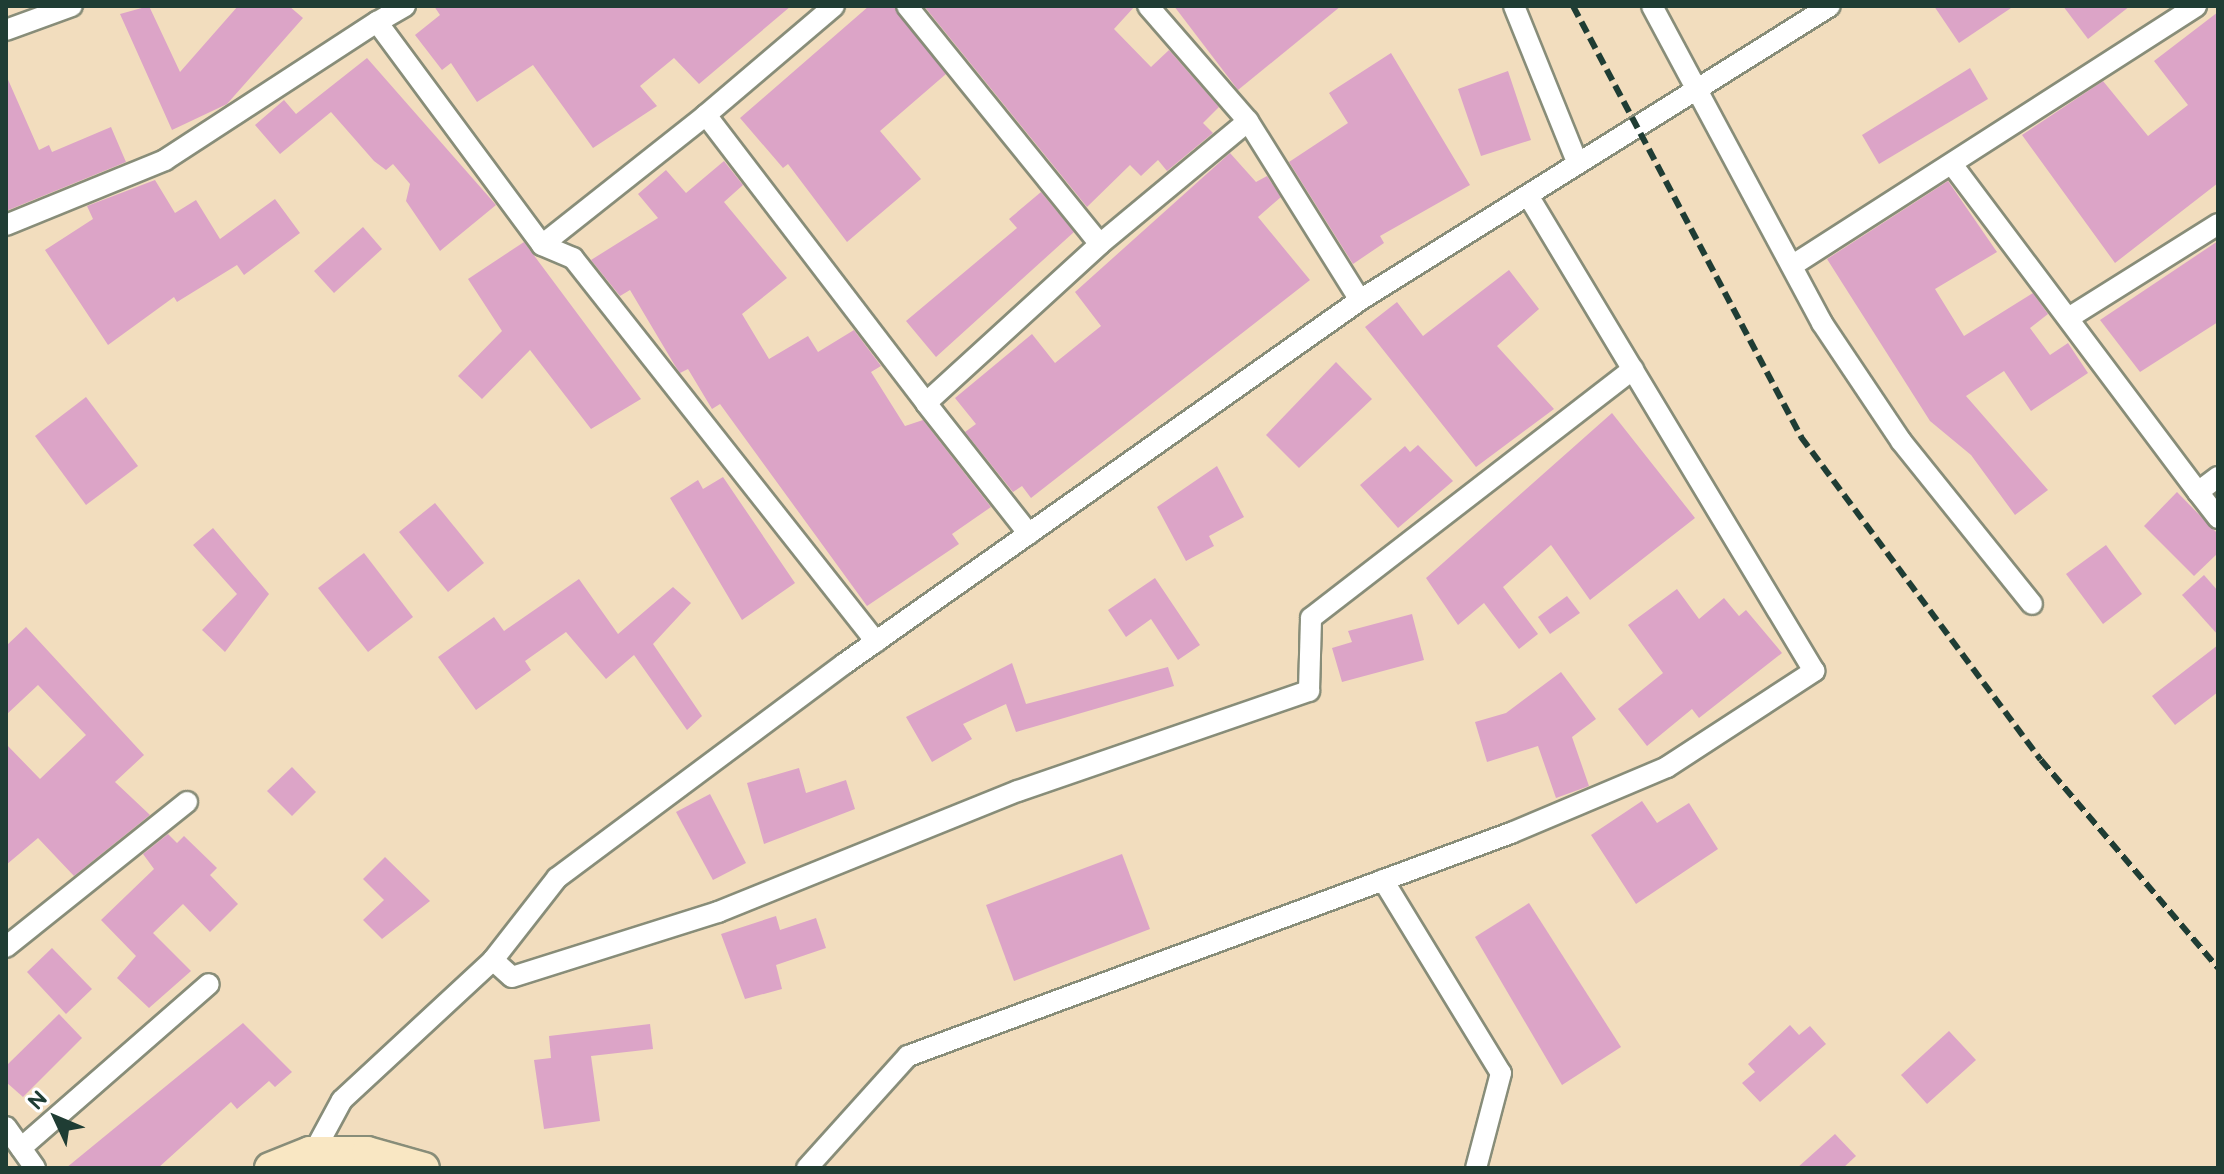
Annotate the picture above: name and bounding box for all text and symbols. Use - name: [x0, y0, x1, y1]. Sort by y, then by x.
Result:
- north arrow: [16, 1078, 96, 1158]
- text: N: [23, 1086, 54, 1116]

